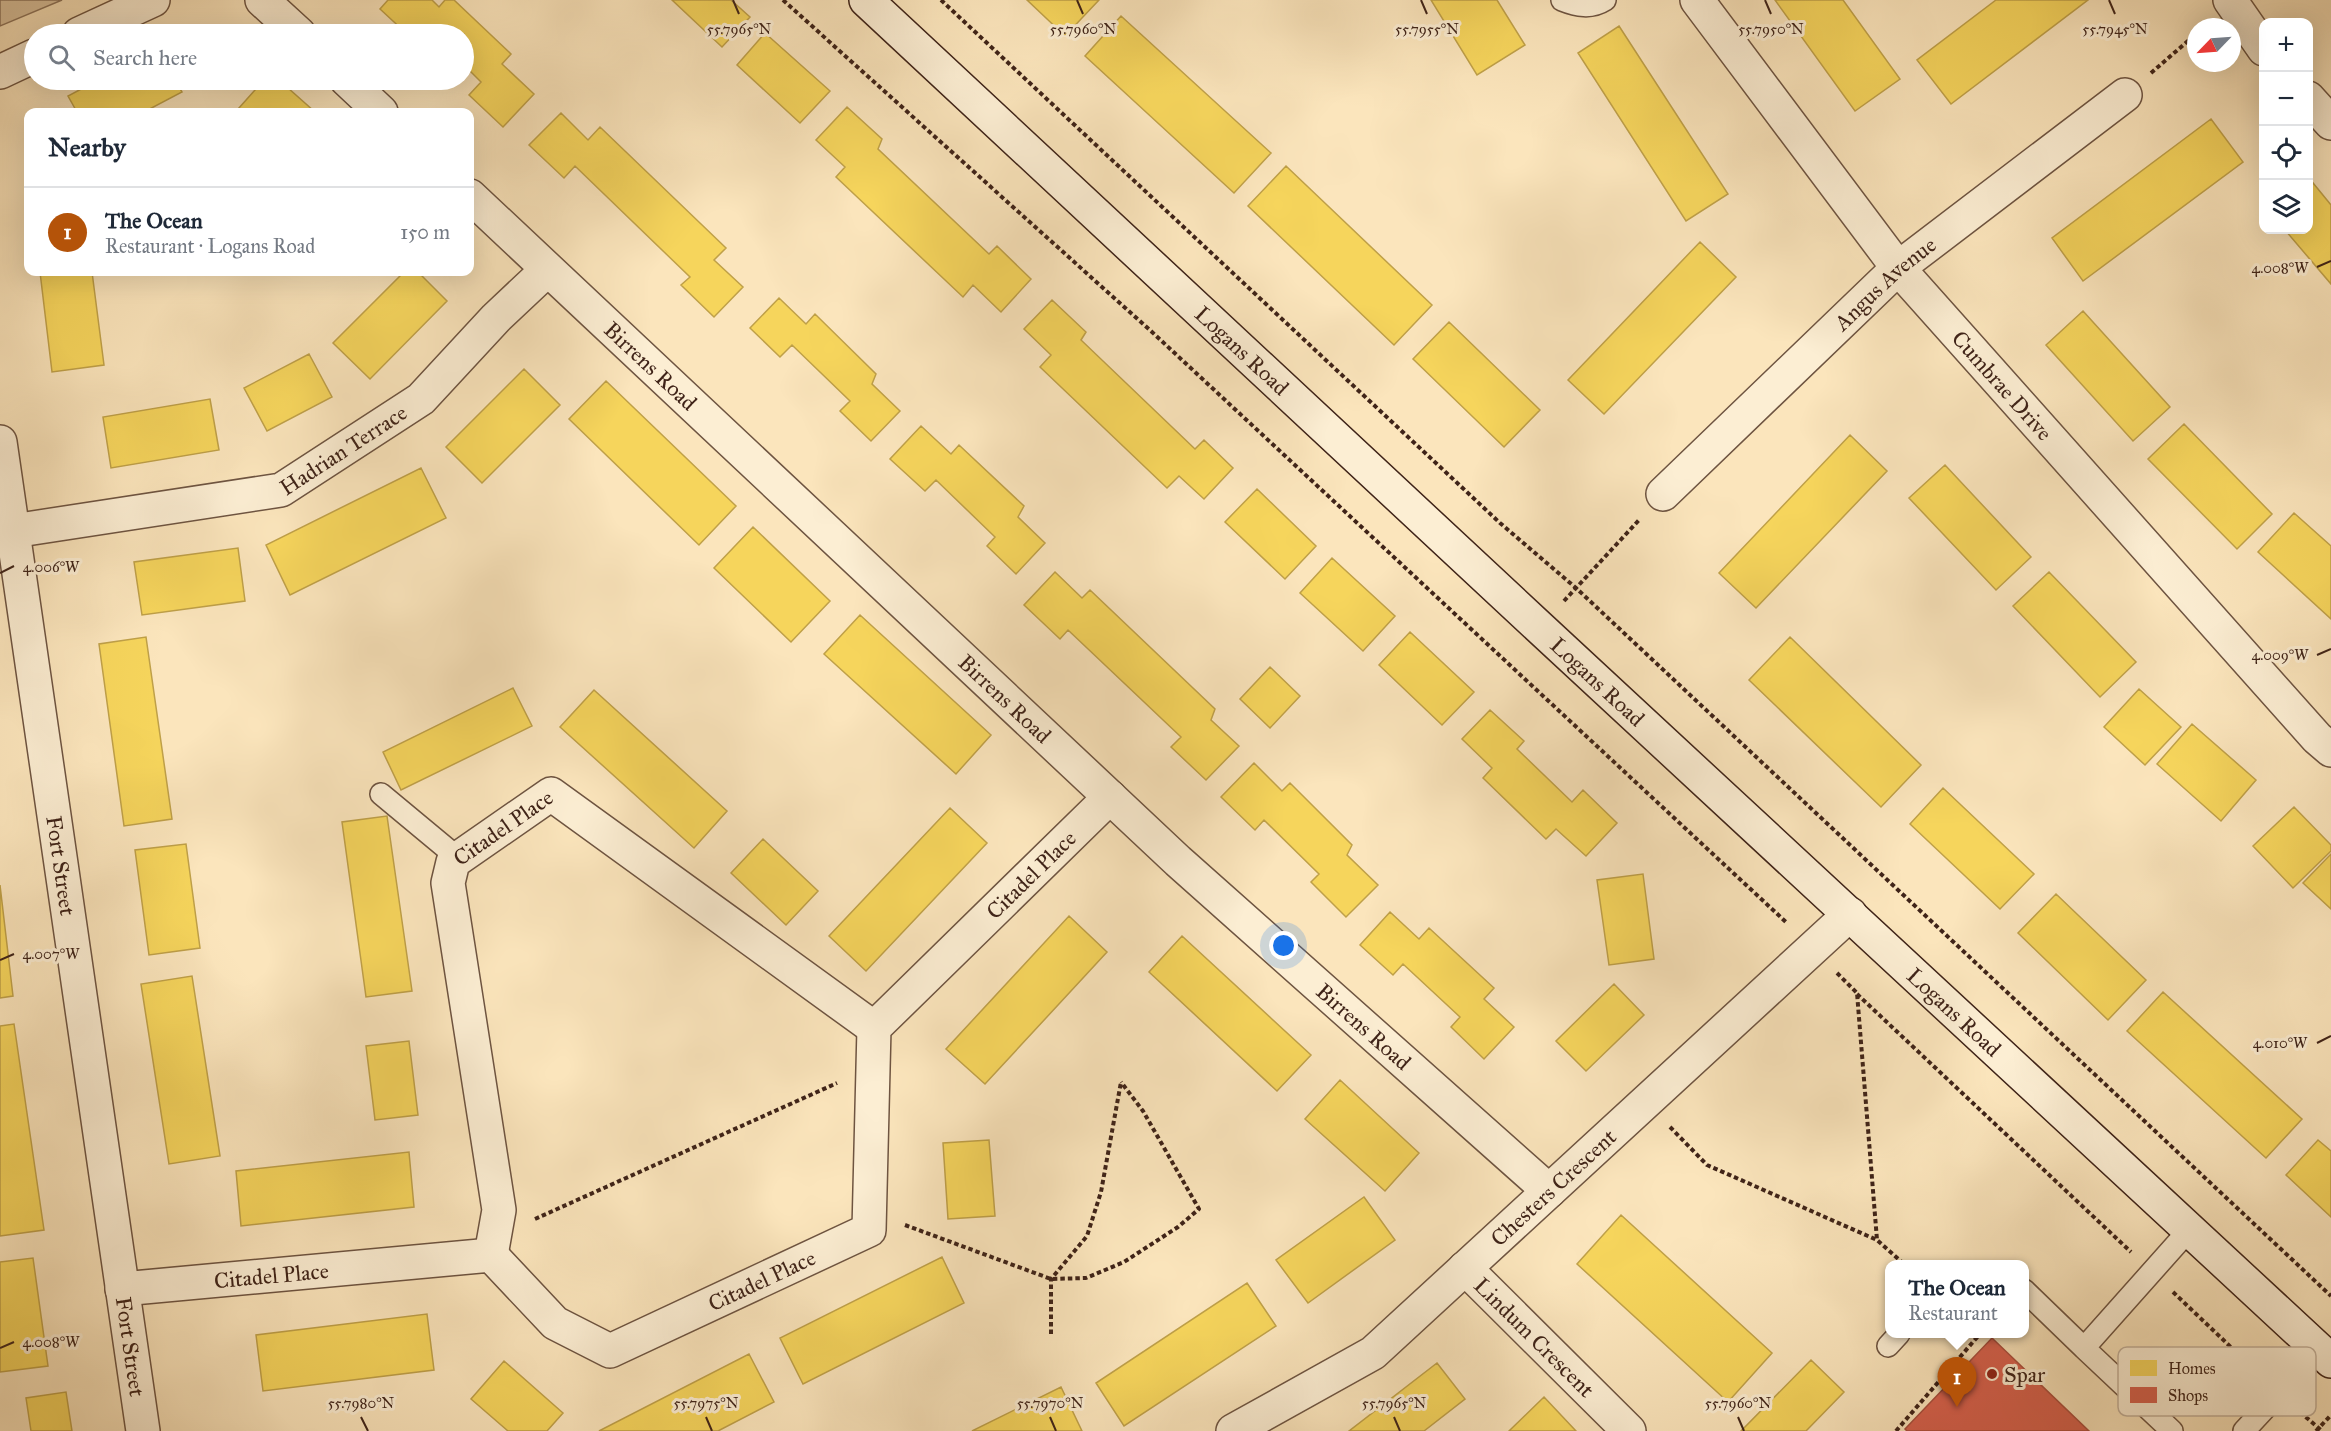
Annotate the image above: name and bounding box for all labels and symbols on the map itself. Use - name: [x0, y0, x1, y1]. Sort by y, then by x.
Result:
- north arrow: [2187, 18, 2241, 72]
- text: 55.7965°N: [707, 20, 772, 38]
- text: 55.7960°N: [1050, 20, 1116, 38]
- text: 55.7955°N: [1395, 20, 1459, 38]
- text: 55.7950°N: [1738, 20, 1804, 38]
- text: 55.7945°N: [2082, 20, 2148, 38]
- street label: Angus Avenue: [1827, 231, 1941, 337]
- text: 4.008°W: [2252, 259, 2309, 277]
- street label: Logans Road: [1189, 300, 1295, 401]
- street label: Birrens Road: [599, 316, 703, 416]
- street label: Cumbrae Drive: [1946, 325, 2058, 446]
- street label: Hadrian Terrace: [274, 399, 412, 501]
- text: 4.006°W: [23, 558, 80, 576]
- street label: Logans Road: [1545, 631, 1651, 732]
- text: 4.009°W: [2251, 646, 2309, 664]
- street label: Birrens Road: [953, 648, 1057, 749]
- street label: Citadel Place: [448, 783, 558, 871]
- street label: Fort Street: [41, 814, 82, 917]
- street label: Citadel Place: [980, 825, 1081, 924]
- your location: [1269, 931, 1298, 960]
- text: 4.007°W: [23, 945, 80, 963]
- street label: Logans Road: [1902, 962, 2007, 1062]
- street label: Birrens Road: [1311, 977, 1417, 1075]
- text: 4.010°W: [2253, 1034, 2308, 1052]
- street label: Chesters Crescent: [1485, 1123, 1622, 1252]
- street label: Citadel Place: [704, 1244, 820, 1317]
- street label: Citadel Place: [213, 1257, 330, 1294]
- street label: Lindum Crescent: [1469, 1272, 1600, 1403]
- street label: Fort Street: [110, 1295, 151, 1398]
- text: 4.008°W: [23, 1333, 80, 1351]
- legend: [2118, 1347, 2316, 1416]
- pin: 1: [1938, 1358, 1976, 1407]
- text: Homes: [2168, 1359, 2216, 1378]
- place label: Spar: [2004, 1361, 2046, 1388]
- marker: Spar: [1985, 1367, 1999, 1381]
- text: Shops: [2168, 1386, 2208, 1405]
- text: 55.7980°N: [328, 1394, 395, 1412]
- text: 55.7975°N: [674, 1394, 739, 1412]
- text: 55.7970°N: [1017, 1394, 1084, 1412]
- text: 55.7965°N: [1362, 1394, 1427, 1412]
- text: 55.7960°N: [1705, 1394, 1771, 1412]

